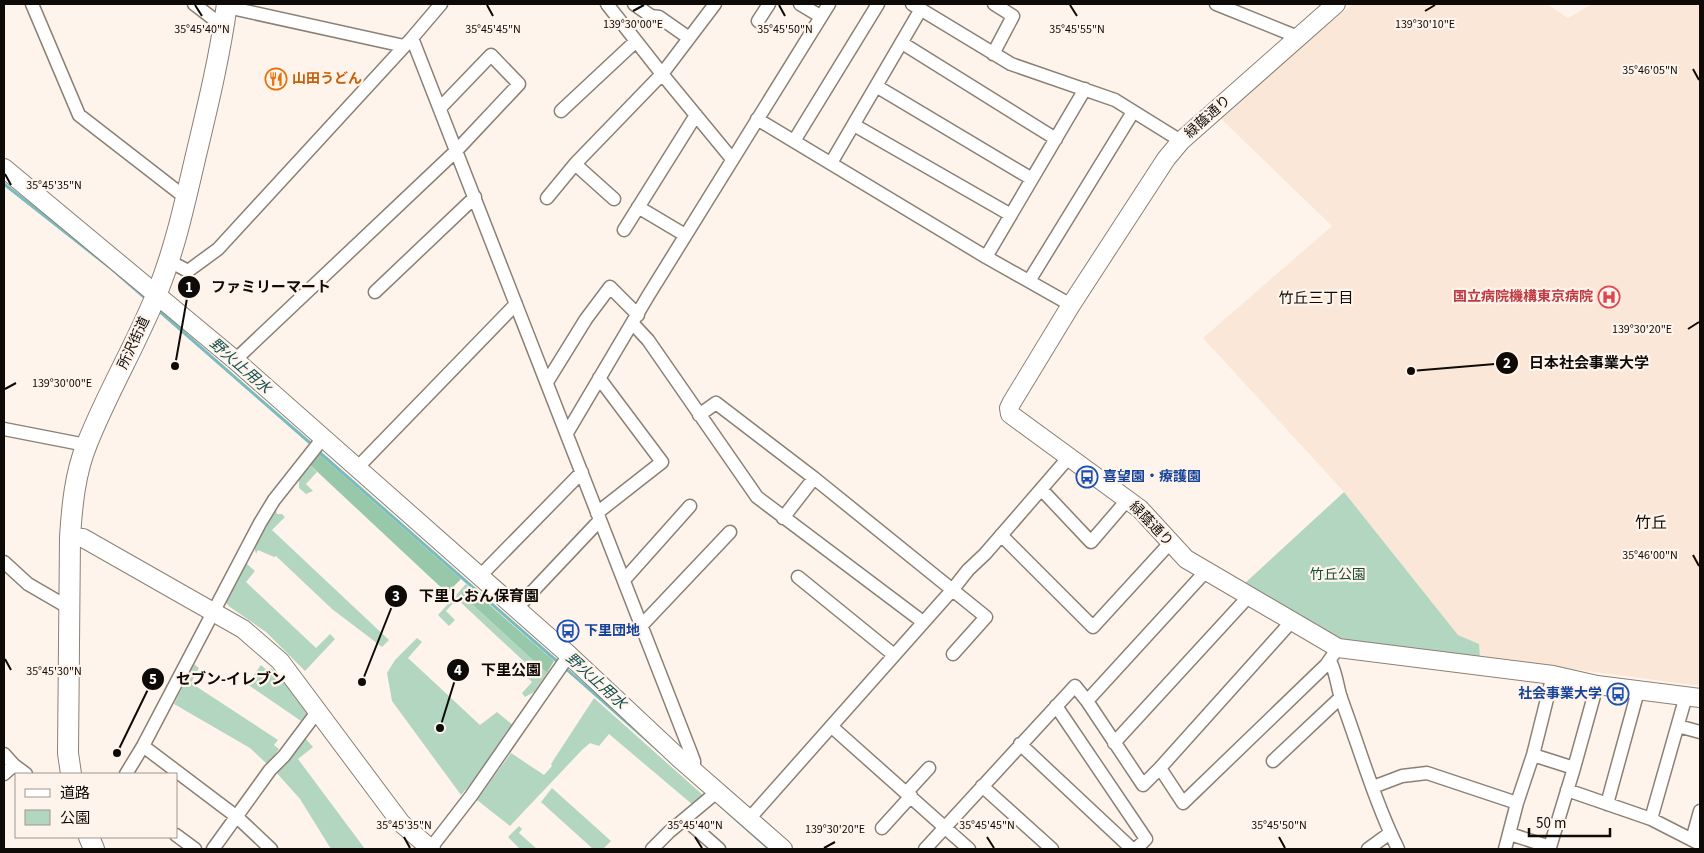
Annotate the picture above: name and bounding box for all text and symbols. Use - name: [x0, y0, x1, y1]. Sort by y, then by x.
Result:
- text: 139°30'00"E: [603, 16, 663, 33]
- text: 139°30'10"E: [1395, 16, 1455, 33]
- text: 35°45'40"N: [174, 21, 230, 38]
- text: 35°45'45"N: [465, 21, 521, 38]
- text: 35°45'50"N: [757, 21, 813, 38]
- text: 35°45'55"N: [1049, 21, 1105, 38]
- text: 35°46'05"N: [1622, 62, 1678, 79]
- restaurant icon: 山田うどん: [264, 67, 288, 91]
- place label: 山田うどん: [292, 69, 362, 89]
- street label: 緑蔭通り: [1181, 91, 1235, 143]
- text: 35°45'35"N: [26, 177, 82, 194]
- callout: ファミリーマート: [176, 272, 341, 302]
- text: 1: [185, 277, 193, 298]
- text: ファミリーマート: [211, 277, 331, 298]
- hospital icon: 国立病院機構東京病院: [1597, 285, 1621, 309]
- place label: 国立病院機構東京病院: [1453, 287, 1593, 307]
- district label: 竹丘三丁目: [1278, 288, 1354, 309]
- street label: 所沢街道: [113, 313, 155, 373]
- text: 139°30'20"E: [1612, 321, 1672, 338]
- water label: 野火止用水: [205, 333, 277, 400]
- callout: 日本社会事業大学: [1494, 348, 1659, 378]
- text: 2: [1503, 353, 1511, 374]
- text: 日本社会事業大学: [1529, 353, 1649, 374]
- text: 139°30'00"E: [32, 375, 92, 392]
- bus stop icon: 喜望園・療護園: [1075, 465, 1099, 489]
- place label: 喜望園・療護園: [1103, 467, 1201, 487]
- street label: 緑蔭通り: [1124, 497, 1178, 551]
- district label: 竹丘: [1635, 512, 1667, 534]
- text: 35°46'00"N: [1622, 547, 1678, 564]
- park label: 竹丘公園: [1310, 565, 1366, 585]
- callout: 下里しおん保育園: [384, 581, 549, 611]
- text: 3: [392, 586, 400, 607]
- text: 下里しおん保育園: [419, 586, 539, 607]
- bus stop icon: 下里団地: [556, 619, 580, 643]
- place label: 下里団地: [584, 621, 640, 641]
- water label: 野火止用水: [561, 648, 632, 715]
- callout: 下里公園: [446, 655, 551, 685]
- text: 4: [454, 660, 462, 681]
- text: 下里公園: [481, 660, 541, 681]
- text: 35°45'30"N: [26, 663, 82, 680]
- callout: セブン-イレブン: [141, 664, 296, 694]
- text: 5: [149, 669, 157, 690]
- text: セブン-イレブン: [176, 669, 286, 690]
- bus stop icon: 社会事業大学: [1606, 682, 1630, 706]
- place label: 社会事業大学: [1518, 684, 1602, 704]
- legend: [15, 773, 178, 838]
- text: 道路: [60, 783, 90, 804]
- scale bar: [1529, 806, 1610, 838]
- text: 公園: [60, 808, 90, 829]
- text: 50 m: [1536, 813, 1566, 834]
- text: 35°45'35"N: [376, 817, 432, 834]
- text: 35°45'40"N: [667, 817, 723, 834]
- text: 35°45'45"N: [959, 817, 1015, 834]
- text: 35°45'50"N: [1251, 817, 1307, 834]
- text: 139°30'20"E: [805, 821, 865, 838]

